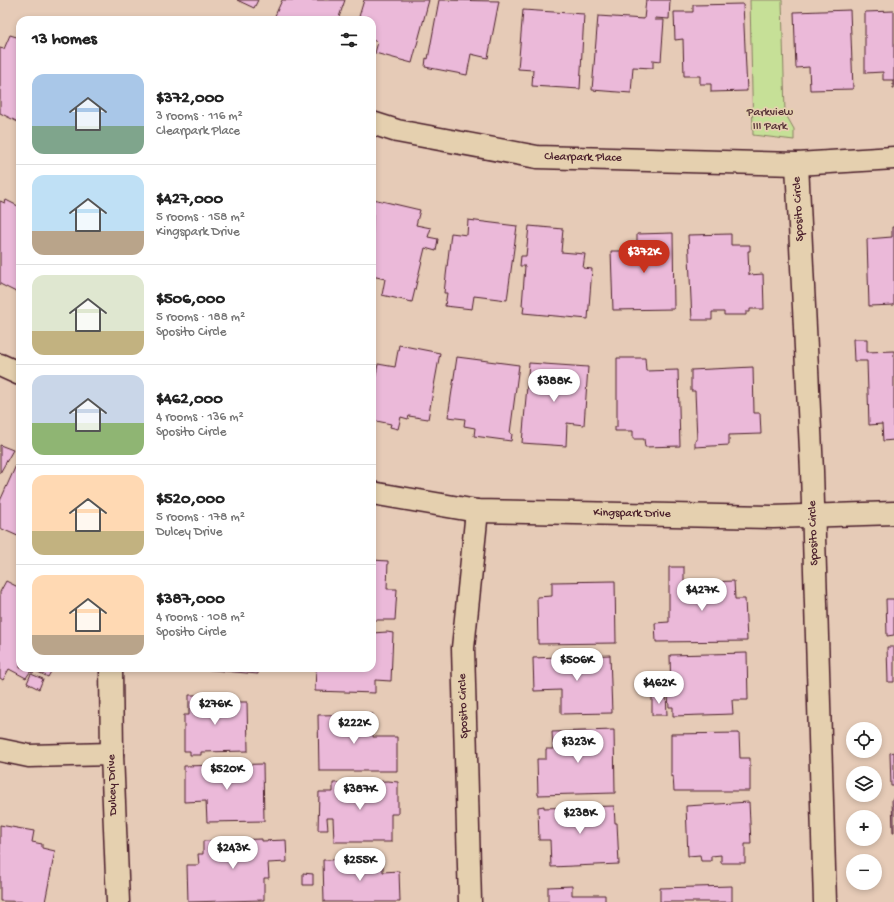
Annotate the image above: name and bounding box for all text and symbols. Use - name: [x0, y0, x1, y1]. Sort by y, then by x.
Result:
- icon: filters: [338, 29, 360, 51]
- text: 13 homes: [32, 30, 97, 50]
- text: $372,000: [156, 89, 224, 109]
- icon: home: [64, 90, 112, 138]
- park label: Parkview III Park: [746, 106, 794, 134]
- text: 3 rooms · 116 m²: [156, 109, 243, 124]
- text: Clearpark Place: [156, 124, 240, 139]
- street label: Clearpark Place: [544, 150, 623, 166]
- street label: Sposito Circle: [790, 175, 808, 242]
- text: $427,000: [156, 190, 223, 210]
- icon: home: [64, 191, 112, 239]
- text: 5 rooms · 158 m²: [156, 210, 245, 225]
- text: Kingspark Drive: [156, 225, 240, 240]
- pin: $372K: [616, 240, 672, 274]
- text: $372K: [628, 245, 660, 260]
- text: $506,000: [156, 290, 225, 310]
- icon: home: [64, 291, 112, 339]
- text: 5 rooms · 188 m²: [156, 310, 245, 325]
- text: Sposito Circle: [156, 325, 226, 340]
- pin: $388K: [526, 369, 582, 403]
- text: $388K: [537, 374, 571, 389]
- text: $462,000: [156, 390, 223, 410]
- icon: home: [64, 391, 112, 439]
- text: 4 rooms · 136 m²: [156, 410, 244, 425]
- text: Sposito Circle: [156, 425, 226, 440]
- text: $520,000: [156, 490, 225, 510]
- icon: home: [64, 491, 112, 539]
- street label: Sposito Circle: [806, 499, 822, 566]
- street label: Kingspark Drive: [593, 506, 672, 522]
- text: 5 rooms · 178 m²: [156, 510, 245, 525]
- text: Dulcey Drive: [156, 525, 222, 540]
- pin: $427K: [674, 578, 730, 612]
- text: $427K: [686, 583, 718, 598]
- text: $387,000: [156, 590, 225, 610]
- icon: home: [64, 591, 112, 639]
- text: 4 rooms · 108 m²: [156, 610, 245, 625]
- text: Sposito Circle: [156, 625, 226, 640]
- pin: $506K: [549, 648, 605, 682]
- text: $506K: [560, 653, 594, 668]
- pin: $462K: [631, 671, 687, 705]
- street label: Sposito Circle: [456, 672, 472, 739]
- text: $462K: [643, 676, 675, 691]
- pin: $276K: [187, 692, 243, 726]
- text: $276K: [199, 697, 231, 712]
- pin: $222K: [326, 711, 382, 745]
- text: $222K: [338, 716, 370, 731]
- map controls: [846, 722, 882, 890]
- button: locate: [846, 722, 882, 758]
- pin: $323K: [550, 730, 606, 764]
- text: $323K: [562, 735, 594, 750]
- street label: Dulcey Drive: [105, 753, 121, 817]
- pin: $520K: [199, 757, 255, 791]
- text: $520K: [210, 762, 244, 777]
- button: layers: [846, 766, 882, 802]
- pin: $387K: [332, 777, 388, 811]
- text: $387K: [343, 782, 377, 797]
- pin: $238K: [552, 801, 608, 835]
- text: $238K: [563, 806, 597, 821]
- button: +: [846, 810, 882, 846]
- pin: $243K: [205, 836, 261, 870]
- text: $243K: [217, 841, 249, 856]
- pin: $255K: [332, 848, 388, 882]
- text: $255K: [343, 853, 377, 868]
- button: −: [846, 854, 882, 890]

